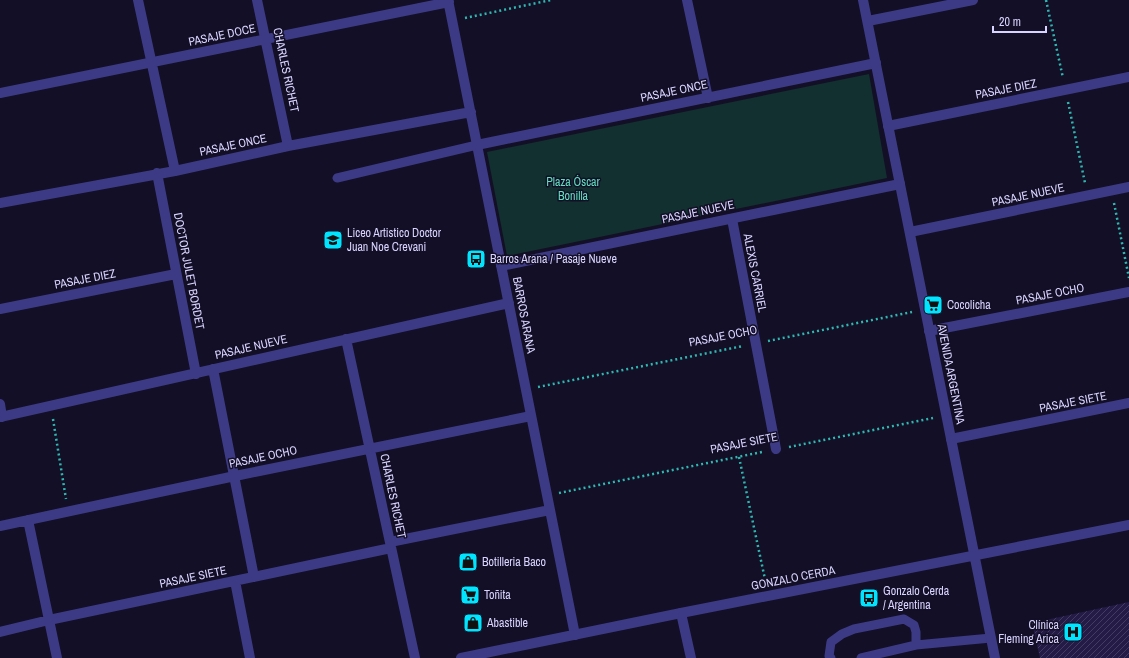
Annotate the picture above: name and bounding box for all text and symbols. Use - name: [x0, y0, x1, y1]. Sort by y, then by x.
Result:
- scale bar: [993, 8, 1046, 34]
- text: 20 m: [999, 14, 1021, 30]
- street label: PASAJE DOCE: [187, 20, 257, 50]
- street label: CHARLES RICHET: [269, 26, 303, 114]
- street label: PASAJE DIEZ: [974, 75, 1038, 103]
- street label: PASAJE ONCE: [639, 76, 709, 106]
- street label: PASAJE ONCE: [198, 130, 268, 160]
- park label: Plaza Óscar Bonilla: [546, 174, 601, 204]
- street label: PASAJE NUEVE: [990, 180, 1066, 210]
- street label: PASAJE NUEVE: [660, 197, 736, 227]
- street label: DOCTOR JULET BORDET: [170, 211, 208, 331]
- place label: Liceo Artistico Doctor Juan Noe Crevani: [347, 225, 442, 255]
- school or university icon: Liceo Artistico Doctor Juan Noe Crevani: [322, 229, 344, 251]
- street label: ALEXIS CARRIEL: [739, 231, 771, 314]
- bus stop icon: Barros Arana / Pasaje Nueve: [465, 248, 487, 270]
- place label: Barros Arana / Pasaje Nueve: [490, 251, 617, 267]
- street label: PASAJE DIEZ: [53, 265, 117, 293]
- street label: BARROS ARANA: [509, 275, 539, 355]
- street label: PASAJE OCHO: [1014, 279, 1086, 308]
- supermarket icon: Cocolicha: [922, 294, 944, 316]
- place label: Cocolicha: [947, 297, 991, 313]
- street label: PASAJE OCHO: [687, 321, 759, 350]
- street label: AVENIDA ARGENTINA: [933, 322, 969, 426]
- street label: PASAJE NUEVE: [213, 331, 289, 363]
- street label: PASAJE SIETE: [1038, 388, 1108, 416]
- street label: PASAJE SIETE: [709, 429, 779, 457]
- street label: PASAJE OCHO: [227, 442, 299, 472]
- street label: CHARLES RICHET: [376, 452, 410, 540]
- shop icon: Botilleria Baco: [457, 551, 479, 573]
- place label: Botilleria Baco: [482, 554, 546, 570]
- street label: PASAJE SIETE: [158, 562, 228, 592]
- street label: GONZALO CERDA: [750, 562, 837, 594]
- place label: Gonzalo Cerda / Argentina: [883, 583, 950, 613]
- supermarket icon: Toñita: [459, 584, 481, 606]
- place label: Toñita: [484, 587, 511, 603]
- bus stop icon: Gonzalo Cerda / Argentina: [858, 587, 880, 609]
- shop icon: Abastible: [462, 612, 484, 634]
- place label: Abastible: [486, 615, 528, 631]
- place label: Clínica Fleming Arica: [998, 617, 1060, 647]
- hospital icon: Clínica Fleming Arica: [1062, 621, 1084, 643]

